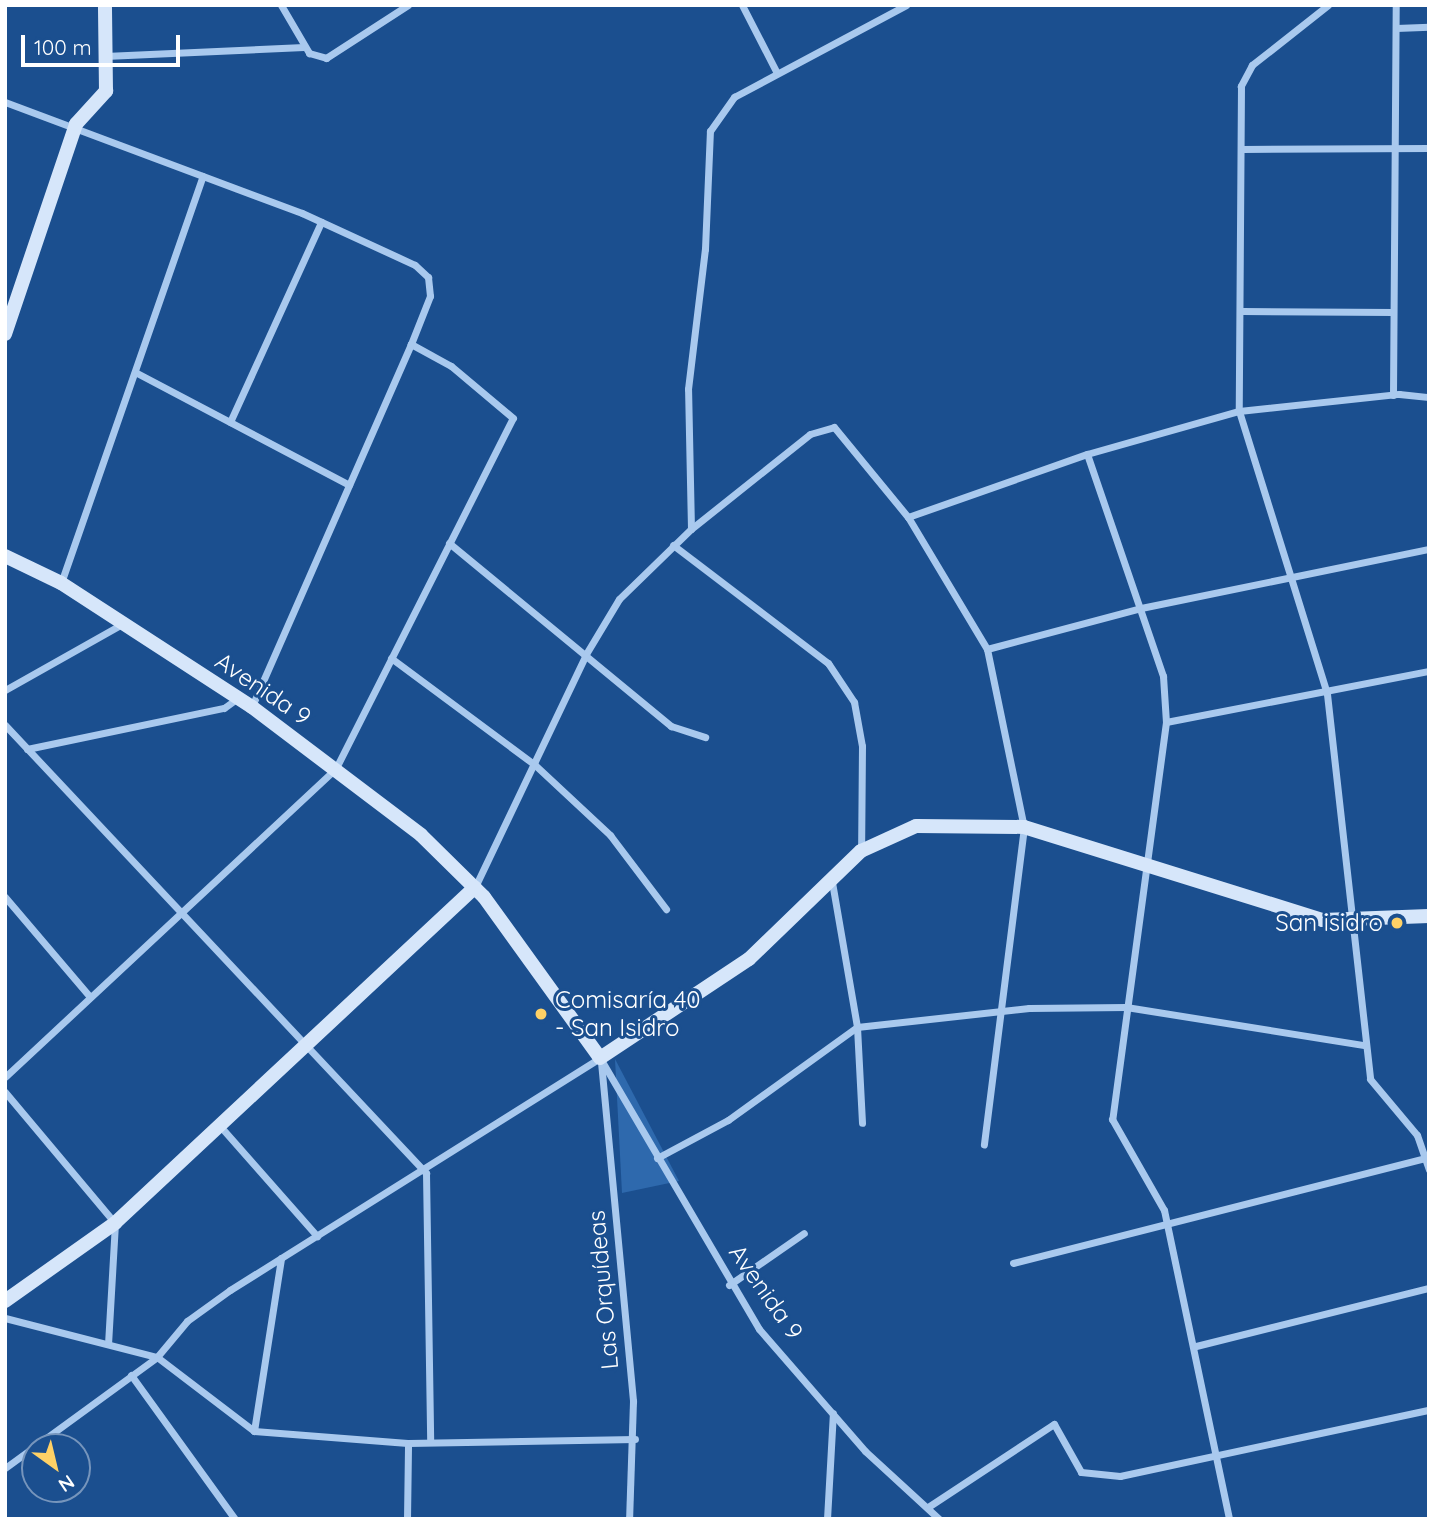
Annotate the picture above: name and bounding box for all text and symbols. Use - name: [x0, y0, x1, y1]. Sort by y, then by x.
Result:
- scale bar: [24, 21, 184, 65]
- text: 100 m: [34, 34, 92, 60]
- street label: Avenida 9: [210, 647, 316, 731]
- place label: San isidro: [1275, 909, 1383, 937]
- marker: San isidro: [1389, 915, 1405, 931]
- place label: Comisaría 40 - San Isidro: [555, 986, 701, 1042]
- marker: Comisaría 40 - San Isidro: [533, 1006, 549, 1022]
- street label: Las Orquídeas: [582, 1209, 624, 1371]
- street label: Avenida 9: [723, 1239, 809, 1345]
- north arrow: [21, 1433, 91, 1503]
- text: N: [54, 1470, 79, 1498]

